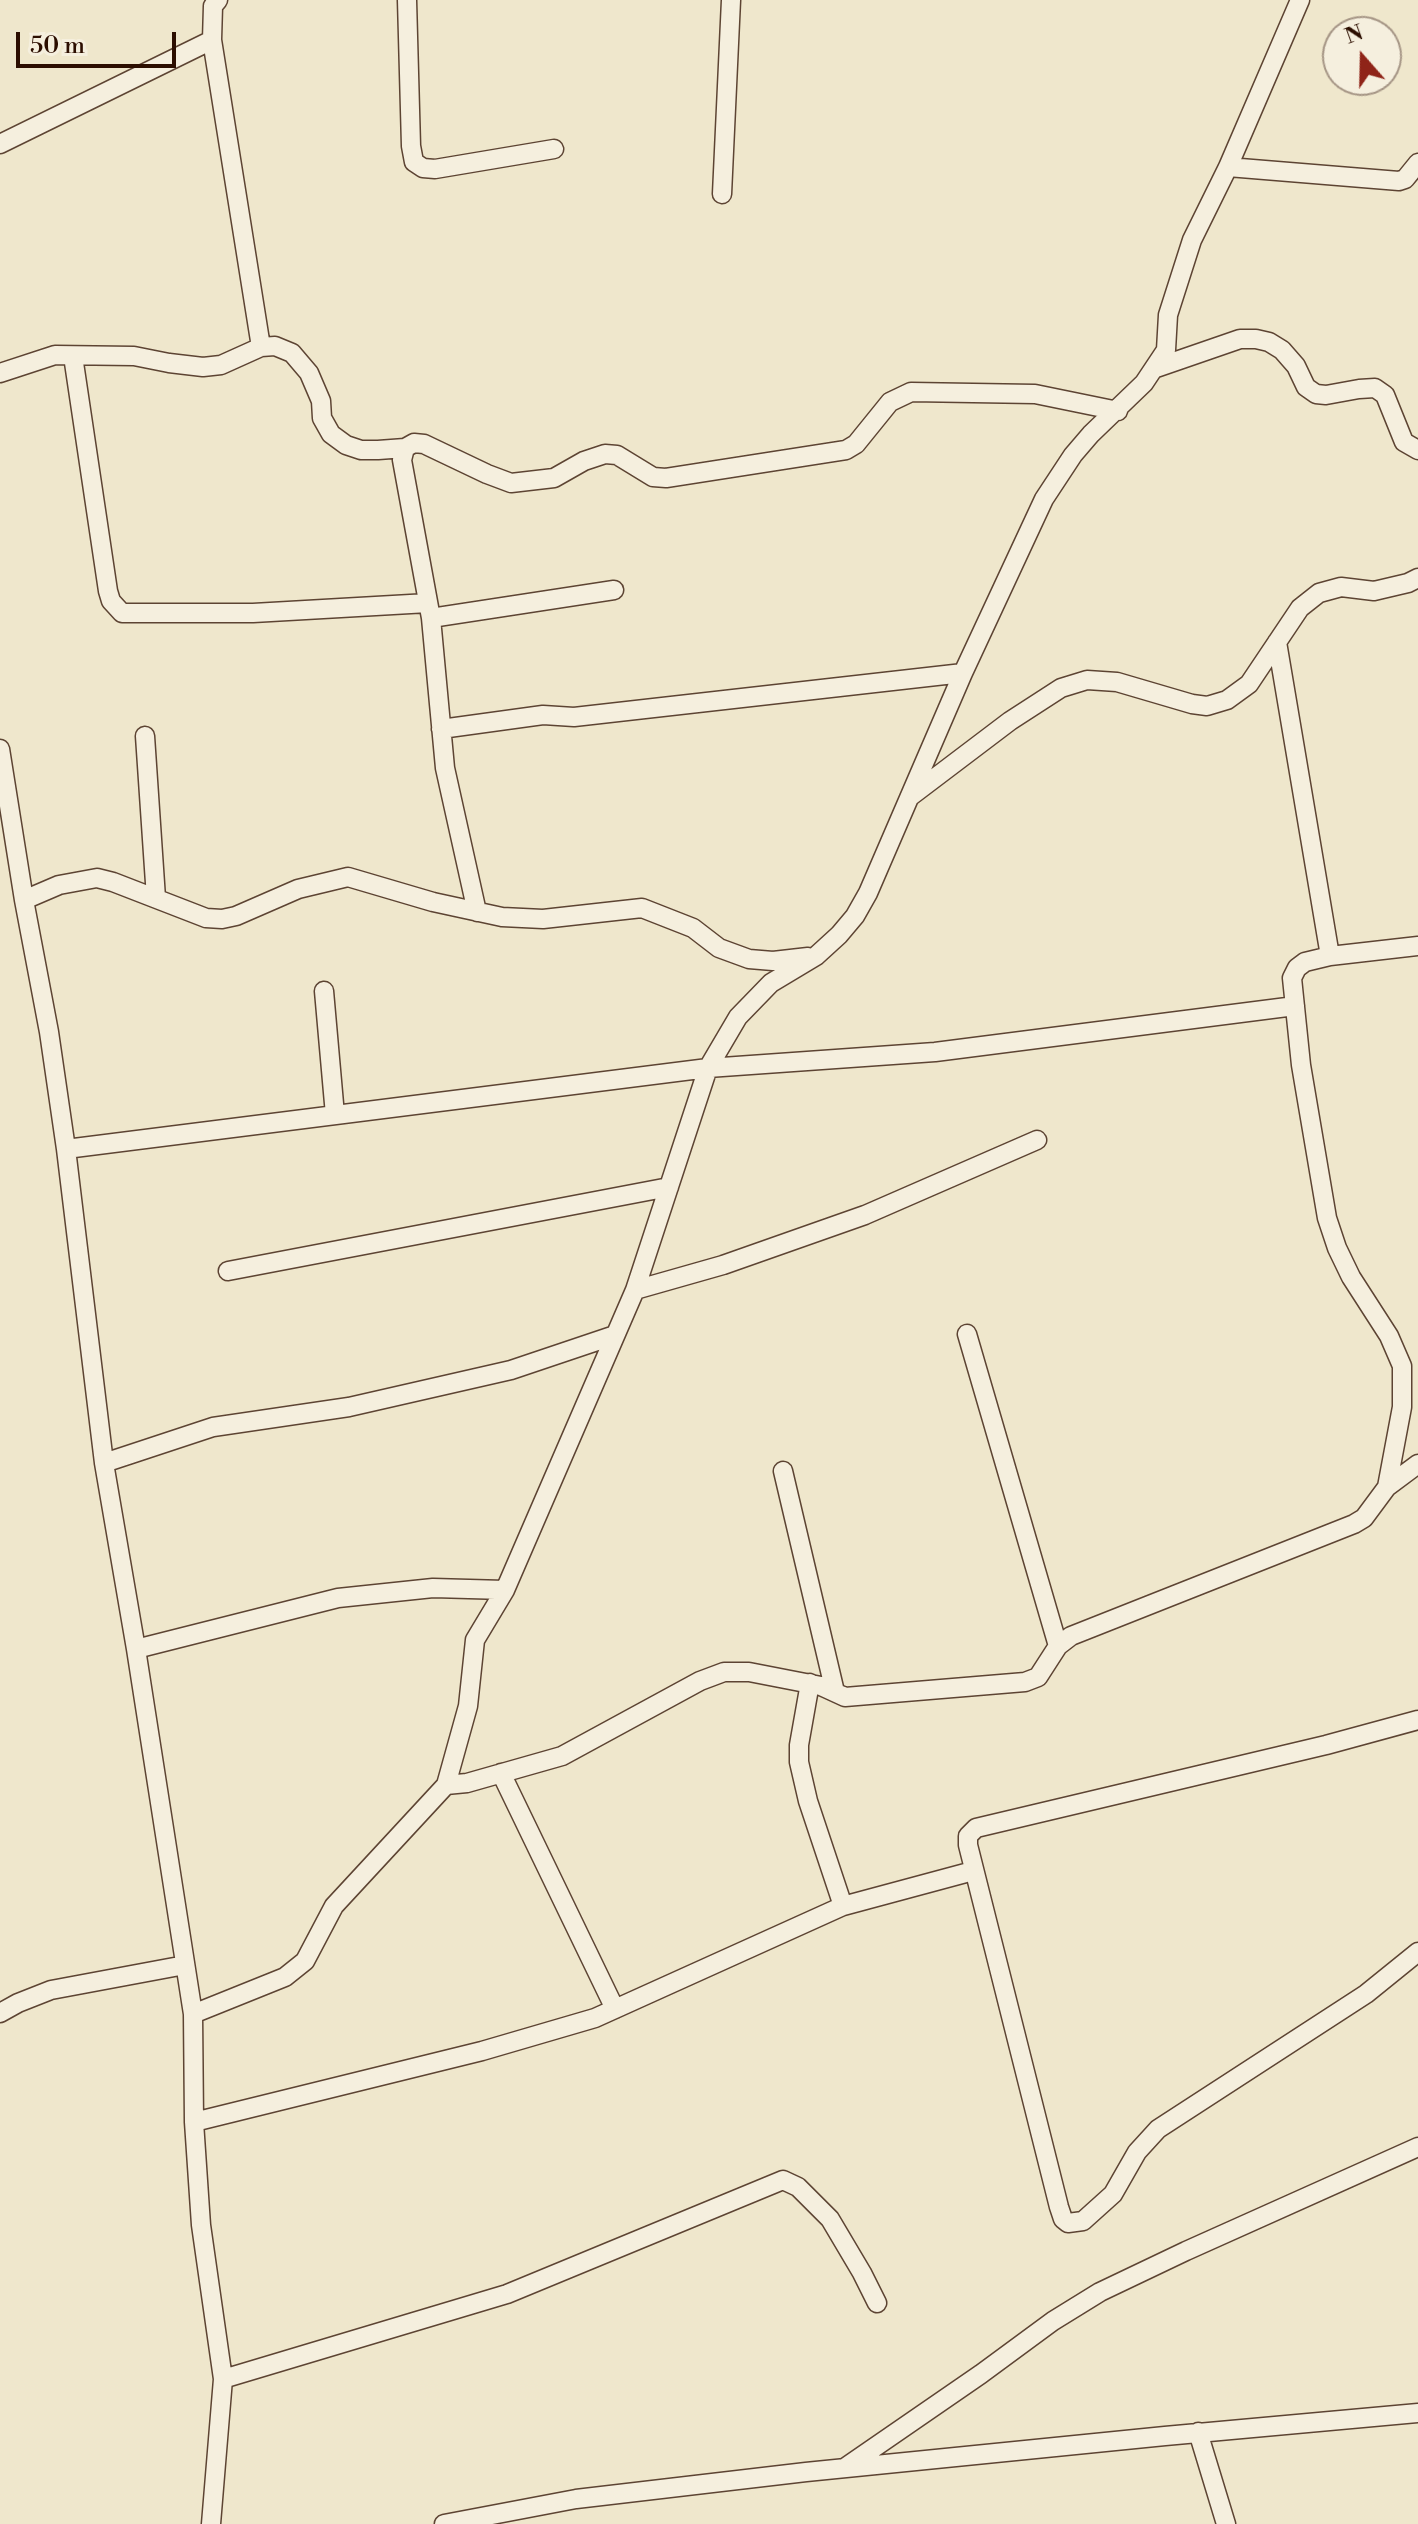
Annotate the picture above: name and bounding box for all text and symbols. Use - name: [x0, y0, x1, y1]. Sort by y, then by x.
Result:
- scale bar: [20, 16, 180, 66]
- north arrow: [1322, 16, 1402, 96]
- text: N: [1342, 19, 1367, 51]
- text: 50 m: [30, 31, 85, 61]

